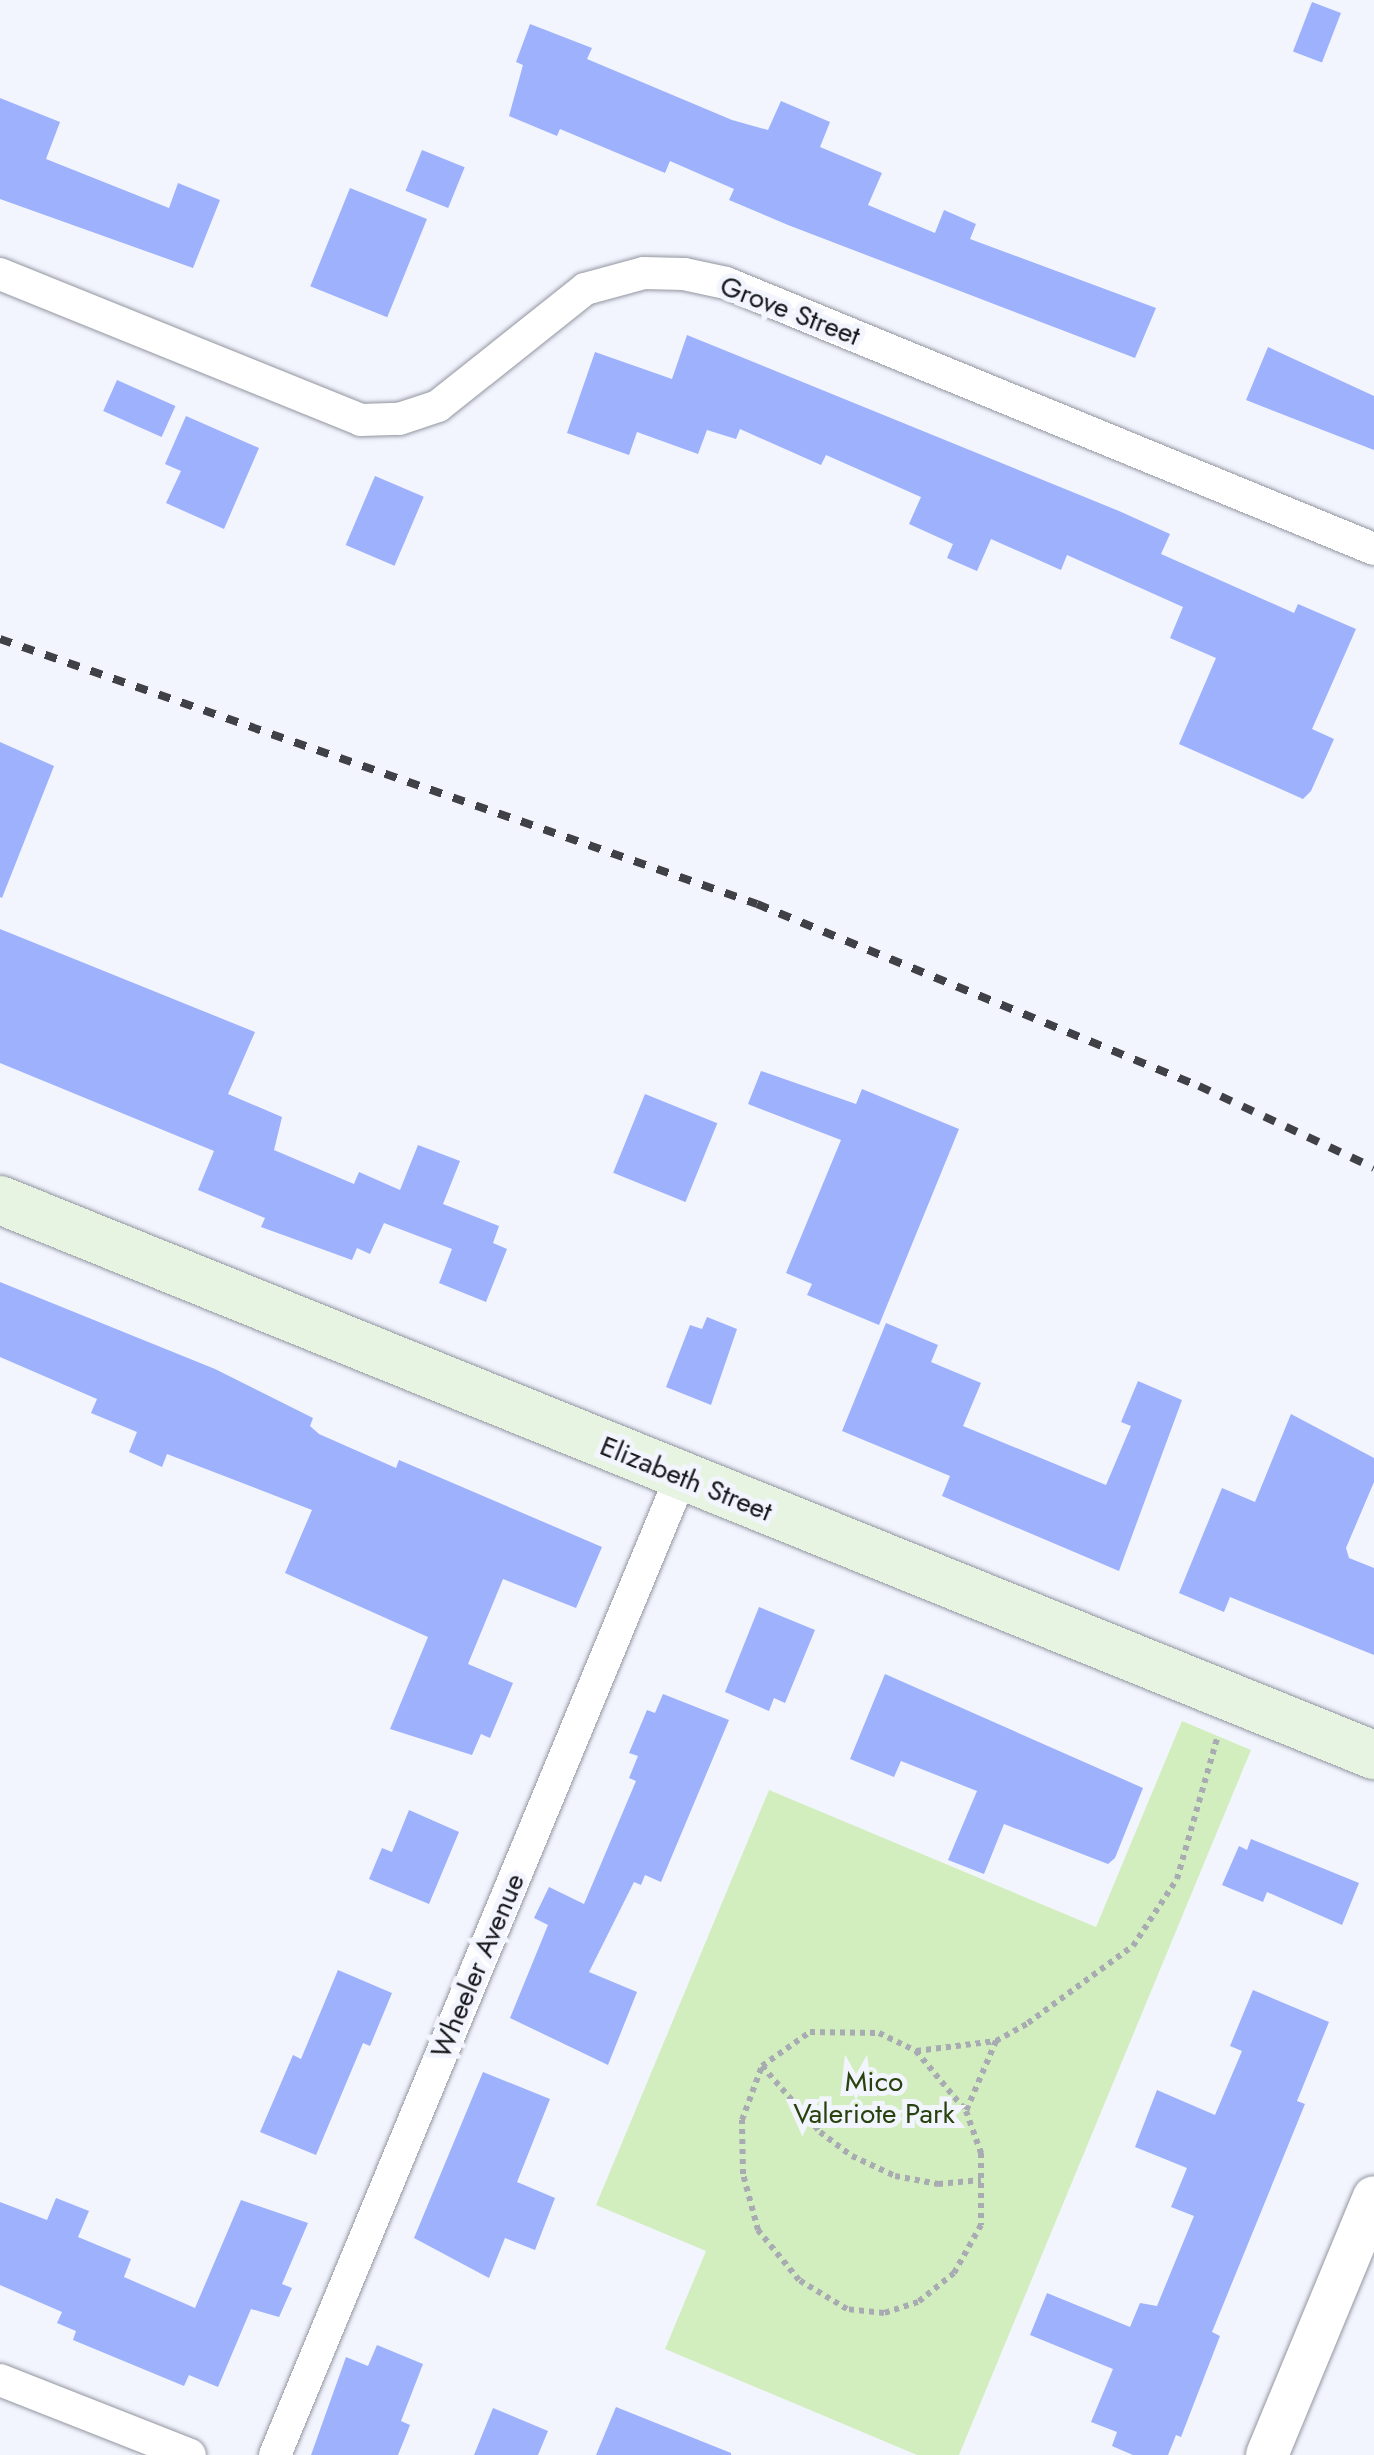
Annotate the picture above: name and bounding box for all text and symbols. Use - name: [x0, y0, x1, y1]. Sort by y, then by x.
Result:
- street label: Grove Street: [715, 269, 865, 353]
- street label: Elizabeth Street: [595, 1429, 777, 1529]
- street label: Wheeler Avenue: [424, 1869, 532, 2063]
- park label: Mico Valeriote Park: [793, 2065, 955, 2131]

